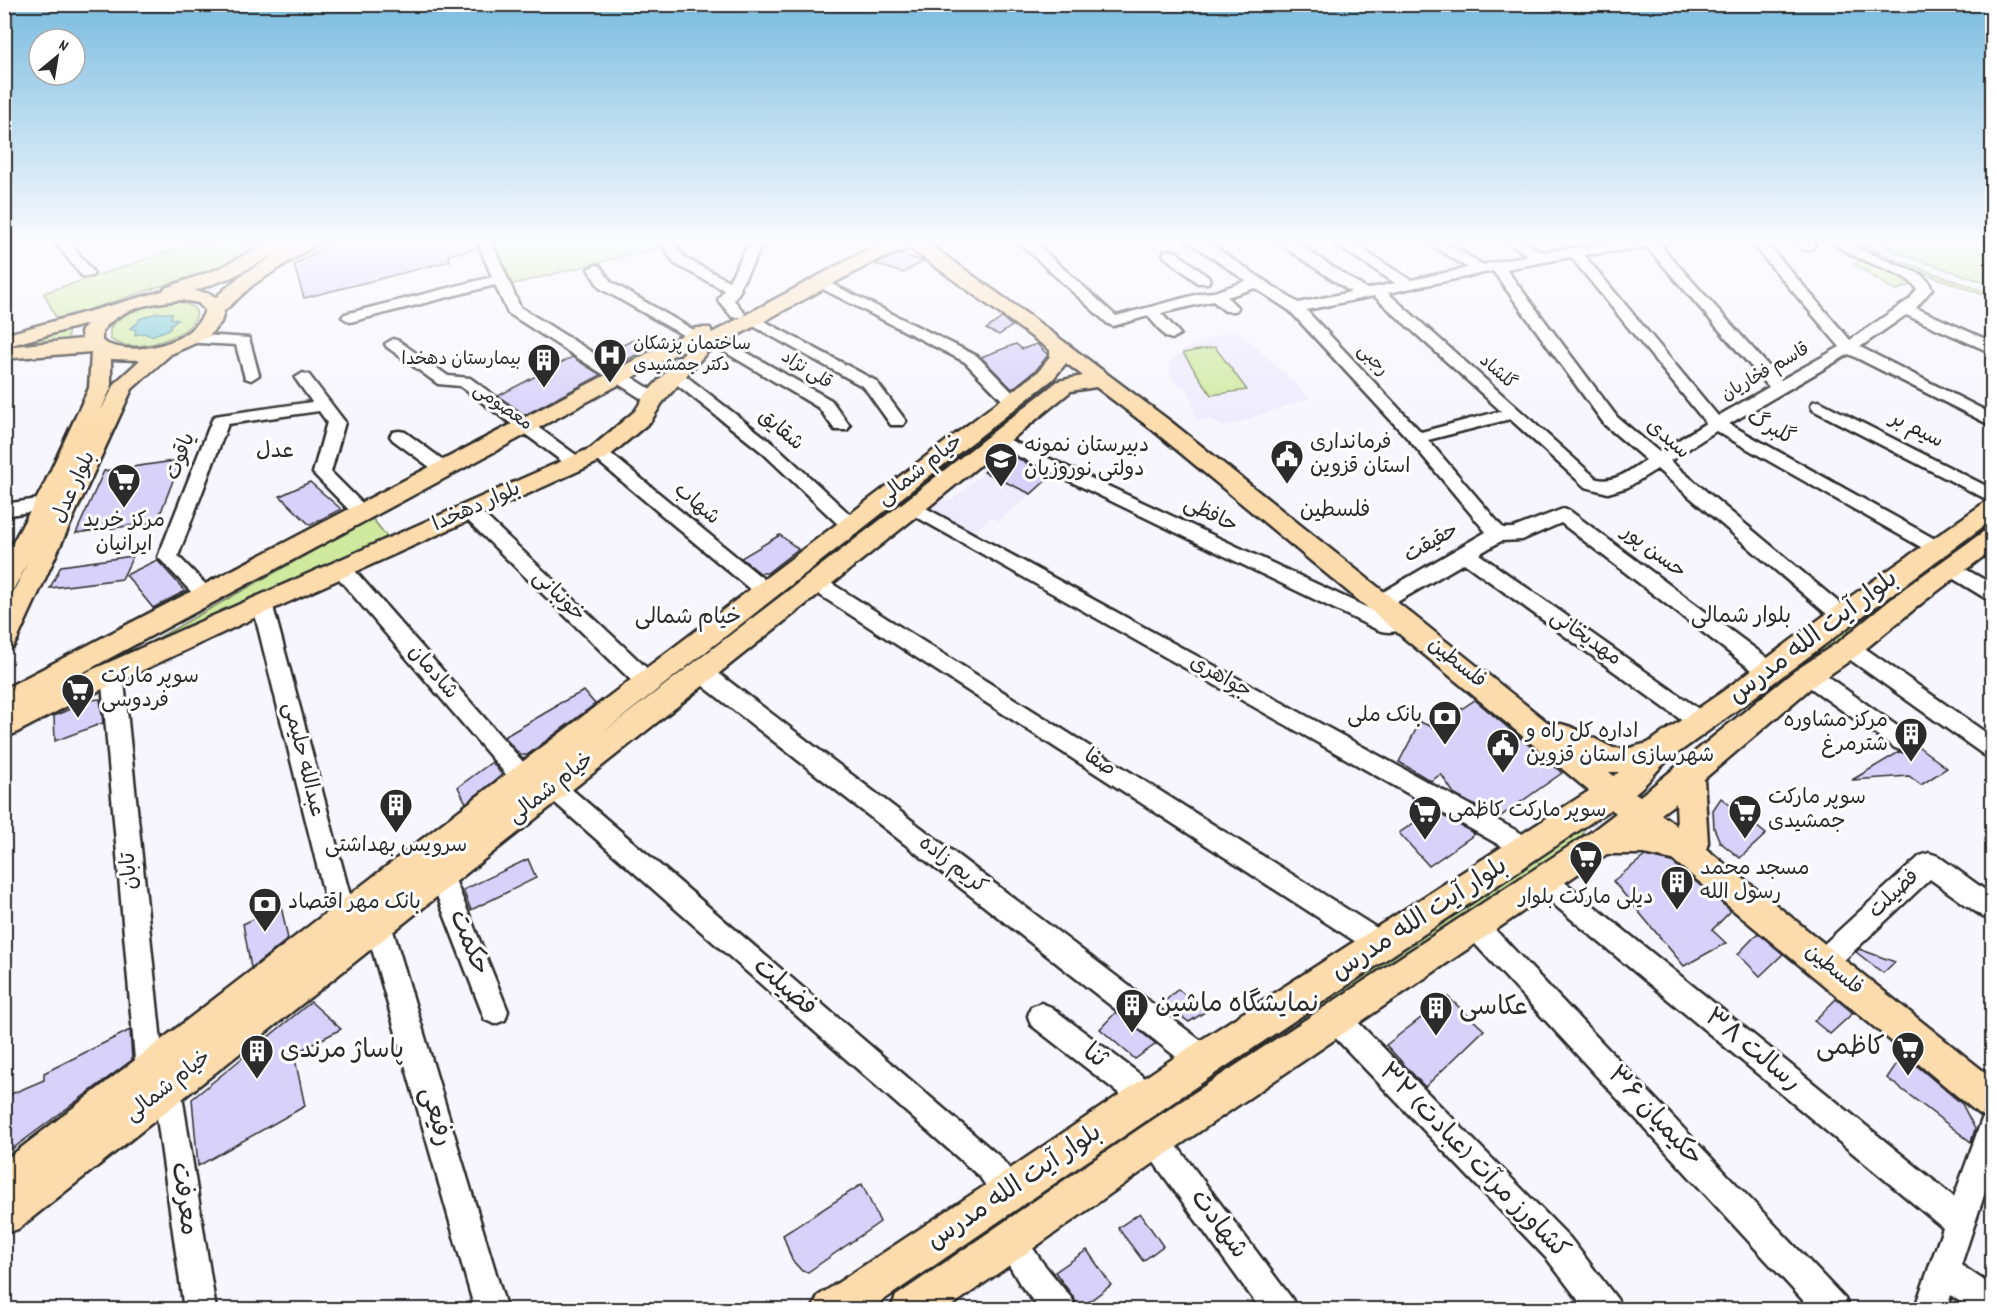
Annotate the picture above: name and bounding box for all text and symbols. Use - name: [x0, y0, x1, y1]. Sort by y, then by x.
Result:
- north arrow: [27, 27, 87, 87]
- text: N: [54, 34, 73, 58]
- place label: ساختمان پزشکان دکتر جمشیدی: [633, 333, 751, 379]
- hospital icon: ساختمان پزشکان دکتر جمشیدی: [592, 337, 628, 384]
- street label: قاسم فخاریان: [1717, 338, 1815, 408]
- street label: رجبی: [1351, 339, 1393, 383]
- building icon: بیمارستان دهخدا: [526, 342, 562, 389]
- street label: قلی نژاد: [776, 346, 836, 396]
- place label: بیمارستان دهخدا: [401, 348, 521, 373]
- street label: گلشاد: [1473, 350, 1521, 396]
- street label: معصومی: [467, 378, 537, 438]
- street label: شقایق: [751, 403, 809, 459]
- street label: گلبرگ: [1741, 404, 1799, 454]
- street label: سیم بر: [1882, 404, 1948, 457]
- street label: سیدی: [1638, 412, 1696, 468]
- street label: خیام شمالی: [872, 428, 970, 514]
- street label: یاقوت: [159, 429, 205, 485]
- place label: فرمانداری استان قزوین: [1310, 429, 1411, 483]
- place label: دبیرستان نمونه دولتی نوروزیان: [1024, 432, 1149, 486]
- district label: عدل: [256, 437, 294, 468]
- public building icon: فرمانداری استان قزوین: [1269, 438, 1305, 485]
- school or university icon: دبیرستان نمونه دولتی نوروزیان: [983, 441, 1019, 488]
- street label: بلوار عدل: [45, 447, 105, 529]
- supermarket icon: مرکز خرید ایرانیان: [106, 462, 142, 509]
- street label: بلوار دهخدا: [428, 475, 526, 541]
- street label: شهاب: [666, 477, 726, 533]
- street label: حافظی: [1178, 490, 1242, 542]
- district label: فلسطین: [1300, 496, 1370, 527]
- place label: مرکز خرید ایرانیان: [83, 507, 165, 561]
- street label: حقیقت: [1399, 516, 1465, 572]
- street label: حسن پور: [1613, 518, 1692, 587]
- street label: بلوار آیت الله مدرس: [1721, 562, 1907, 714]
- street label: خونبانی: [525, 564, 591, 630]
- district label: بلوار شمالی: [1691, 602, 1791, 633]
- district label: خیام شمالی: [635, 603, 741, 634]
- street label: مهدیخانی: [1543, 603, 1627, 675]
- street label: فلسطین: [1420, 631, 1492, 697]
- street label: شادمان: [400, 639, 464, 707]
- street label: جواهری: [1183, 649, 1257, 707]
- place label: سوپر مارکت فردوسی: [101, 663, 199, 717]
- supermarket icon: سوپر مارکت فردوسی: [60, 672, 96, 719]
- bank icon: بانک ملی: [1427, 699, 1463, 746]
- street label: عبدالله حلیمی: [273, 700, 331, 820]
- place label: بانک ملی: [1347, 702, 1422, 732]
- place label: مرکز مشاوره شترمرغ: [1783, 707, 1888, 761]
- building icon: مرکز مشاوره شترمرغ: [1893, 716, 1929, 763]
- place label: اداره کل راه و شهرسازی استان قزوین: [1524, 718, 1714, 772]
- public building icon: اداره کل راه و شهرسازی استان قزوین: [1485, 727, 1521, 774]
- street label: صفا: [1077, 742, 1121, 786]
- street label: خیام شمالی: [503, 746, 601, 832]
- place label: سوپر مارکت جمشیدی: [1768, 784, 1866, 838]
- building icon: سرویس بهداشتی: [378, 787, 414, 834]
- supermarket icon: سوپر مارکت جمشیدی: [1727, 793, 1763, 840]
- supermarket icon: سوپر مارکت کاظمی: [1407, 794, 1443, 841]
- place label: سوپر مارکت کاظمی: [1448, 797, 1607, 827]
- street label: کریم زاده: [911, 830, 993, 902]
- place label: سرویس بهداشتی: [325, 832, 467, 862]
- supermarket icon: دیلی مارکت بلوار: [1568, 839, 1604, 886]
- street label: بلوار آیت الله مدرس: [1324, 849, 1516, 991]
- street label: تابان: [114, 850, 148, 891]
- place label: مسجد محمد رسول الله: [1700, 855, 1809, 909]
- building icon: مسجد محمد رسول الله: [1659, 864, 1695, 911]
- street label: فضیلت: [1863, 864, 1927, 926]
- place label: دیلی مارکت بلوار: [1517, 884, 1653, 914]
- bank icon: بانک مهر اقتصاد: [247, 886, 283, 933]
- place label: بانک مهر اقتصاد: [288, 889, 421, 919]
- street label: حکمت: [438, 905, 498, 981]
- street label: فلسطین: [1797, 938, 1869, 1004]
- street label: فضیلت: [744, 950, 824, 1026]
- building icon: نمایشگاه ماشین: [1114, 987, 1150, 1034]
- place label: نمایشگاه ماشین: [1155, 987, 1319, 1024]
- building icon: عکاسی: [1418, 990, 1454, 1037]
- place label: عکاسی: [1459, 990, 1528, 1027]
- street label: ۳۸ رسالت: [1696, 1000, 1808, 1102]
- place label: کاظمی: [1816, 1030, 1885, 1067]
- supermarket icon: کاظمی: [1890, 1030, 1926, 1077]
- building icon: پاساژ مرندی: [239, 1033, 275, 1080]
- place label: پاساژ مرندی: [280, 1033, 404, 1070]
- street label: ثنا: [1074, 1035, 1115, 1079]
- street label: خیام شمالی: [120, 1044, 218, 1130]
- street label: ۳۲ کشاورز مرآت (عبادت): [1369, 1055, 1577, 1269]
- street label: ۳۶ حکیمیان: [1598, 1058, 1710, 1176]
- street label: رفیعی: [409, 1083, 461, 1151]
- street label: بلوار آیت الله مدرس: [920, 1116, 1110, 1260]
- street label: معرفت: [160, 1160, 206, 1238]
- street label: شهادت: [1180, 1182, 1256, 1268]

